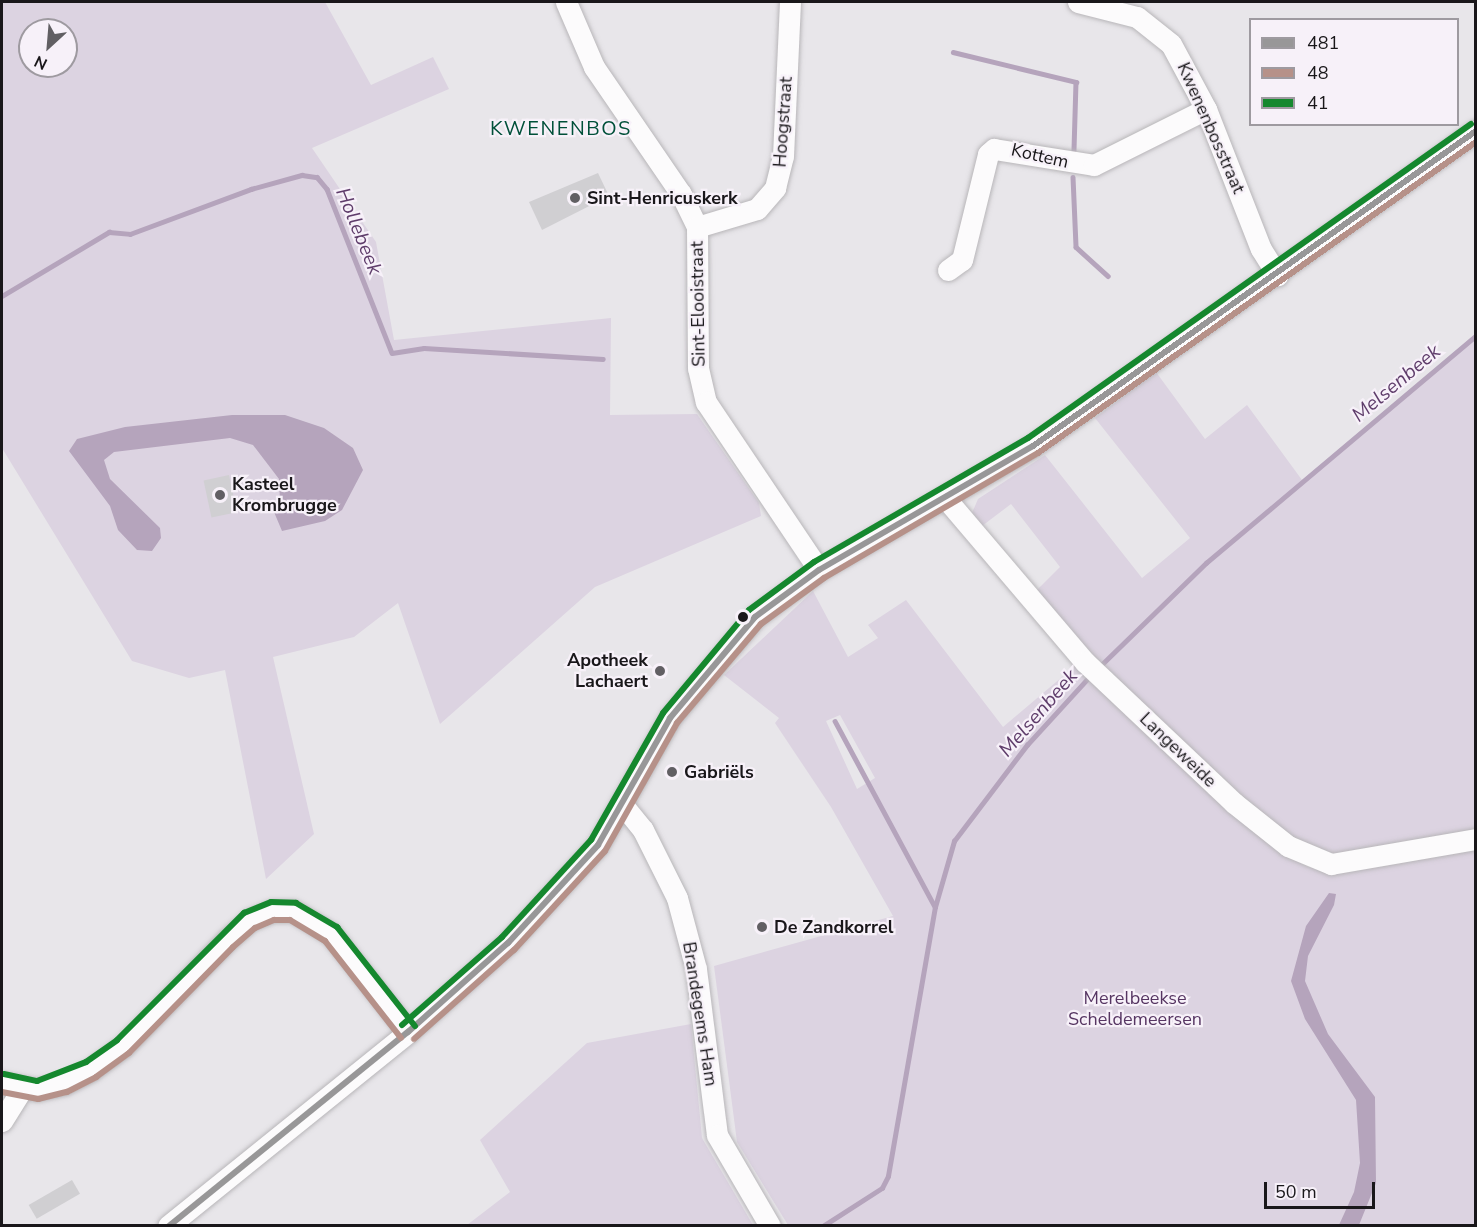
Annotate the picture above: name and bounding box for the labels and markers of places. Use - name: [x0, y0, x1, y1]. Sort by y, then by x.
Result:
- place label: Sint-Henricuskerk: [587, 187, 738, 209]
- marker: Sint-Henricuskerk: [568, 191, 582, 205]
- place label: Kasteel Krombrugge: [232, 474, 337, 516]
- marker: Kasteel Krombrugge: [213, 488, 227, 502]
- unlabelled marker: [737, 611, 749, 623]
- place label: Apotheek Lachaert: [567, 650, 648, 692]
- marker: Apotheek Lachaert: [653, 664, 667, 678]
- place label: Gabriëls: [684, 761, 754, 783]
- marker: Gabriëls: [665, 765, 679, 779]
- place label: De Zandkorrel: [774, 916, 894, 938]
- marker: De Zandkorrel: [755, 920, 769, 934]

